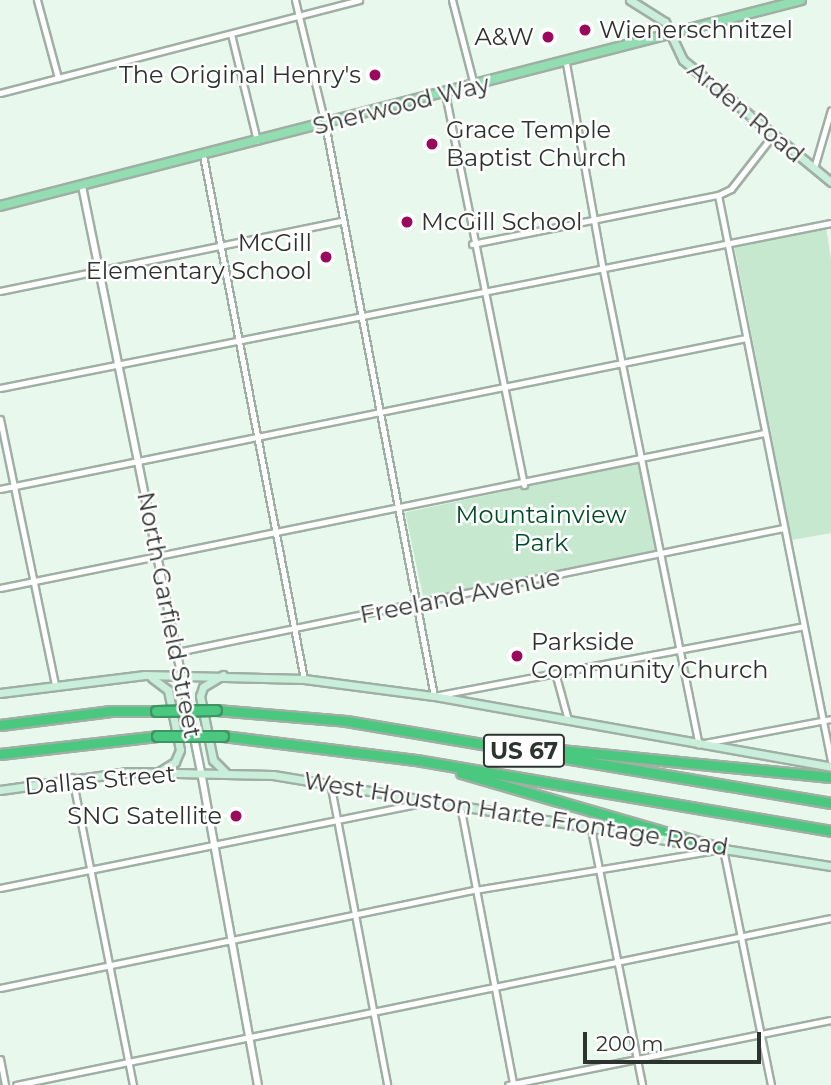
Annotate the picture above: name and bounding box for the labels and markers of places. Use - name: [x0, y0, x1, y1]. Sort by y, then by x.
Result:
- place label: Wienerschnitzel: [599, 16, 793, 44]
- marker: Wienerschnitzel: [577, 22, 593, 38]
- place label: A&W: [475, 23, 534, 51]
- marker: A&W: [540, 29, 556, 45]
- place label: The Original Henry's: [119, 61, 361, 89]
- marker: The Original Henry's: [367, 67, 383, 83]
- place label: Grace Temple Baptist Church: [446, 116, 627, 172]
- marker: Grace Temple Baptist Church: [424, 136, 440, 152]
- place label: McGill School: [421, 208, 583, 236]
- marker: McGill School: [399, 214, 415, 230]
- place label: McGill Elementary School: [86, 229, 312, 285]
- marker: McGill Elementary School: [318, 249, 334, 265]
- place label: Parkside Community Church: [531, 628, 768, 684]
- marker: Parkside Community Church: [509, 648, 525, 664]
- place label: SNG Satellite: [67, 802, 222, 830]
- marker: SNG Satellite: [228, 808, 244, 824]

